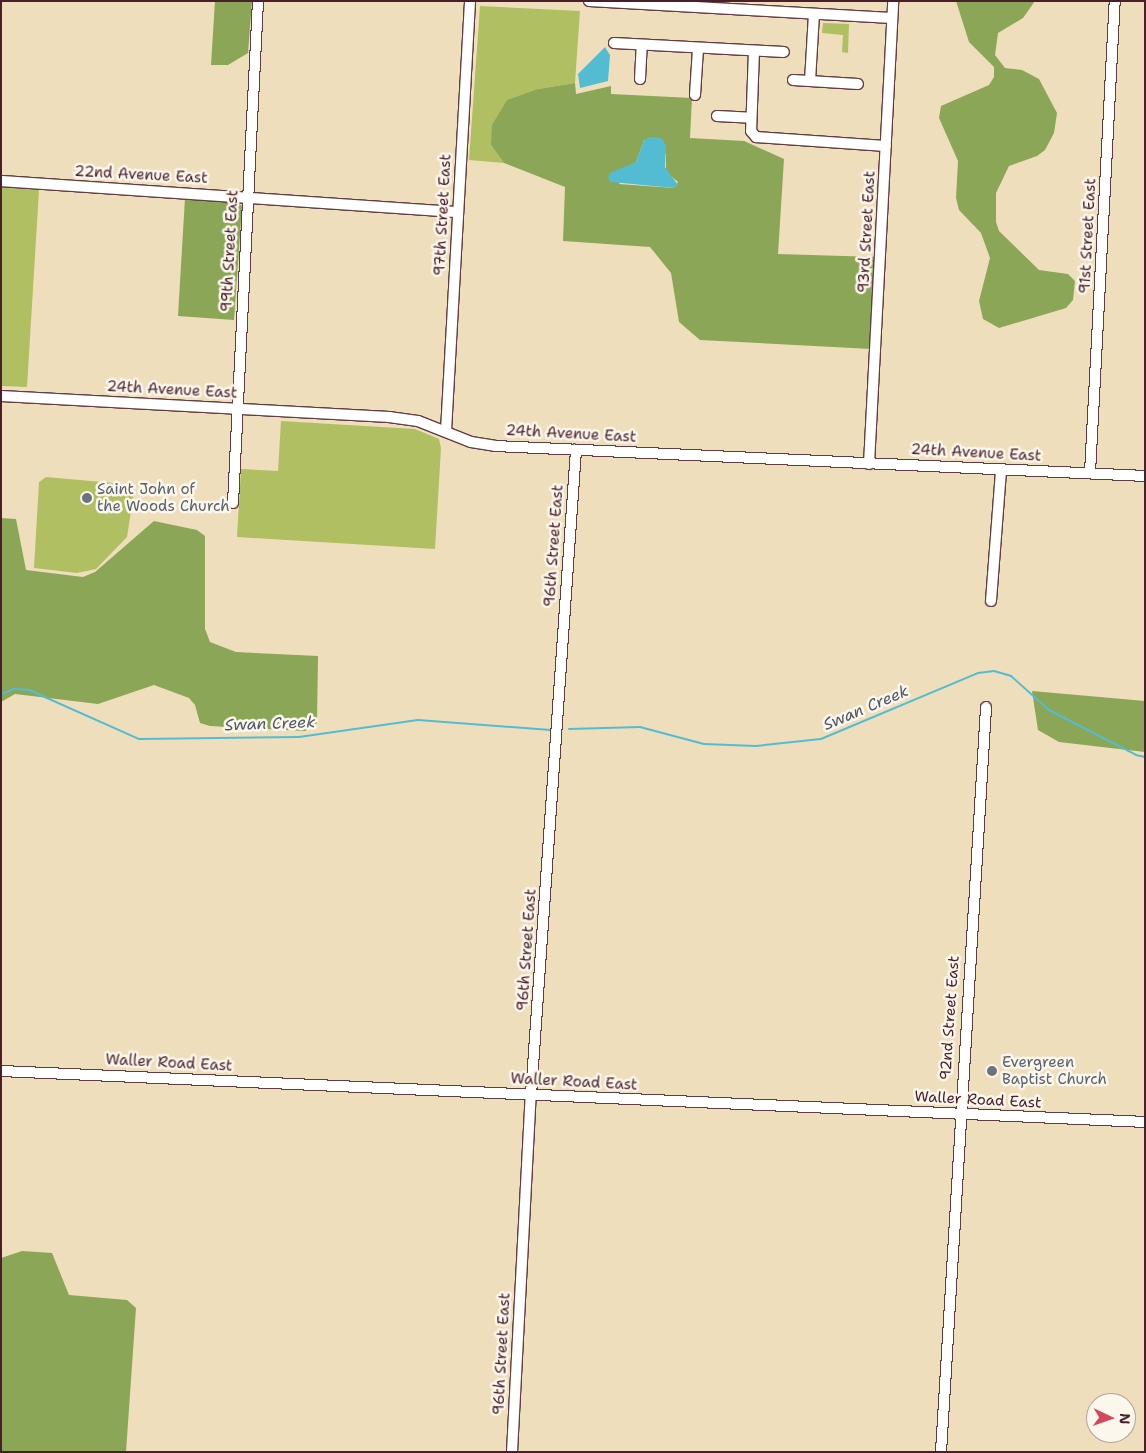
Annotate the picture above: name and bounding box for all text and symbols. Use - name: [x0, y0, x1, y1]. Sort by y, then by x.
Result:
- street label: 97th Street East: [431, 154, 455, 276]
- street label: 22nd Avenue East: [74, 163, 208, 187]
- street label: 93rd Street East: [855, 170, 879, 294]
- street label: 91st Street East: [1076, 178, 1100, 294]
- street label: 99th Street East: [218, 189, 242, 313]
- street label: 24th Avenue East: [106, 378, 238, 402]
- street label: 24th Avenue East: [505, 422, 637, 446]
- street label: 24th Avenue East: [910, 441, 1042, 465]
- place label: Saint John of the Woods Church: [97, 480, 230, 515]
- street label: 96th Street East: [541, 484, 567, 608]
- marker: Saint John of the Woods Church: [81, 492, 93, 504]
- water label: Swan Creek: [820, 681, 912, 735]
- water label: Swan Creek: [224, 713, 316, 735]
- street label: 96th Street East: [514, 888, 540, 1012]
- street label: 92nd Street East: [937, 955, 963, 1081]
- street label: Waller Road East: [105, 1051, 233, 1075]
- place label: Evergreen Baptist Church: [1002, 1053, 1107, 1088]
- marker: Evergreen Baptist Church: [986, 1065, 998, 1077]
- street label: Waller Road East: [510, 1070, 638, 1094]
- street label: Waller Road East: [914, 1088, 1042, 1112]
- street label: 96th Street East: [490, 1292, 514, 1416]
- north arrow: [1086, 1393, 1136, 1443]
- text: N: [1116, 1413, 1134, 1425]

